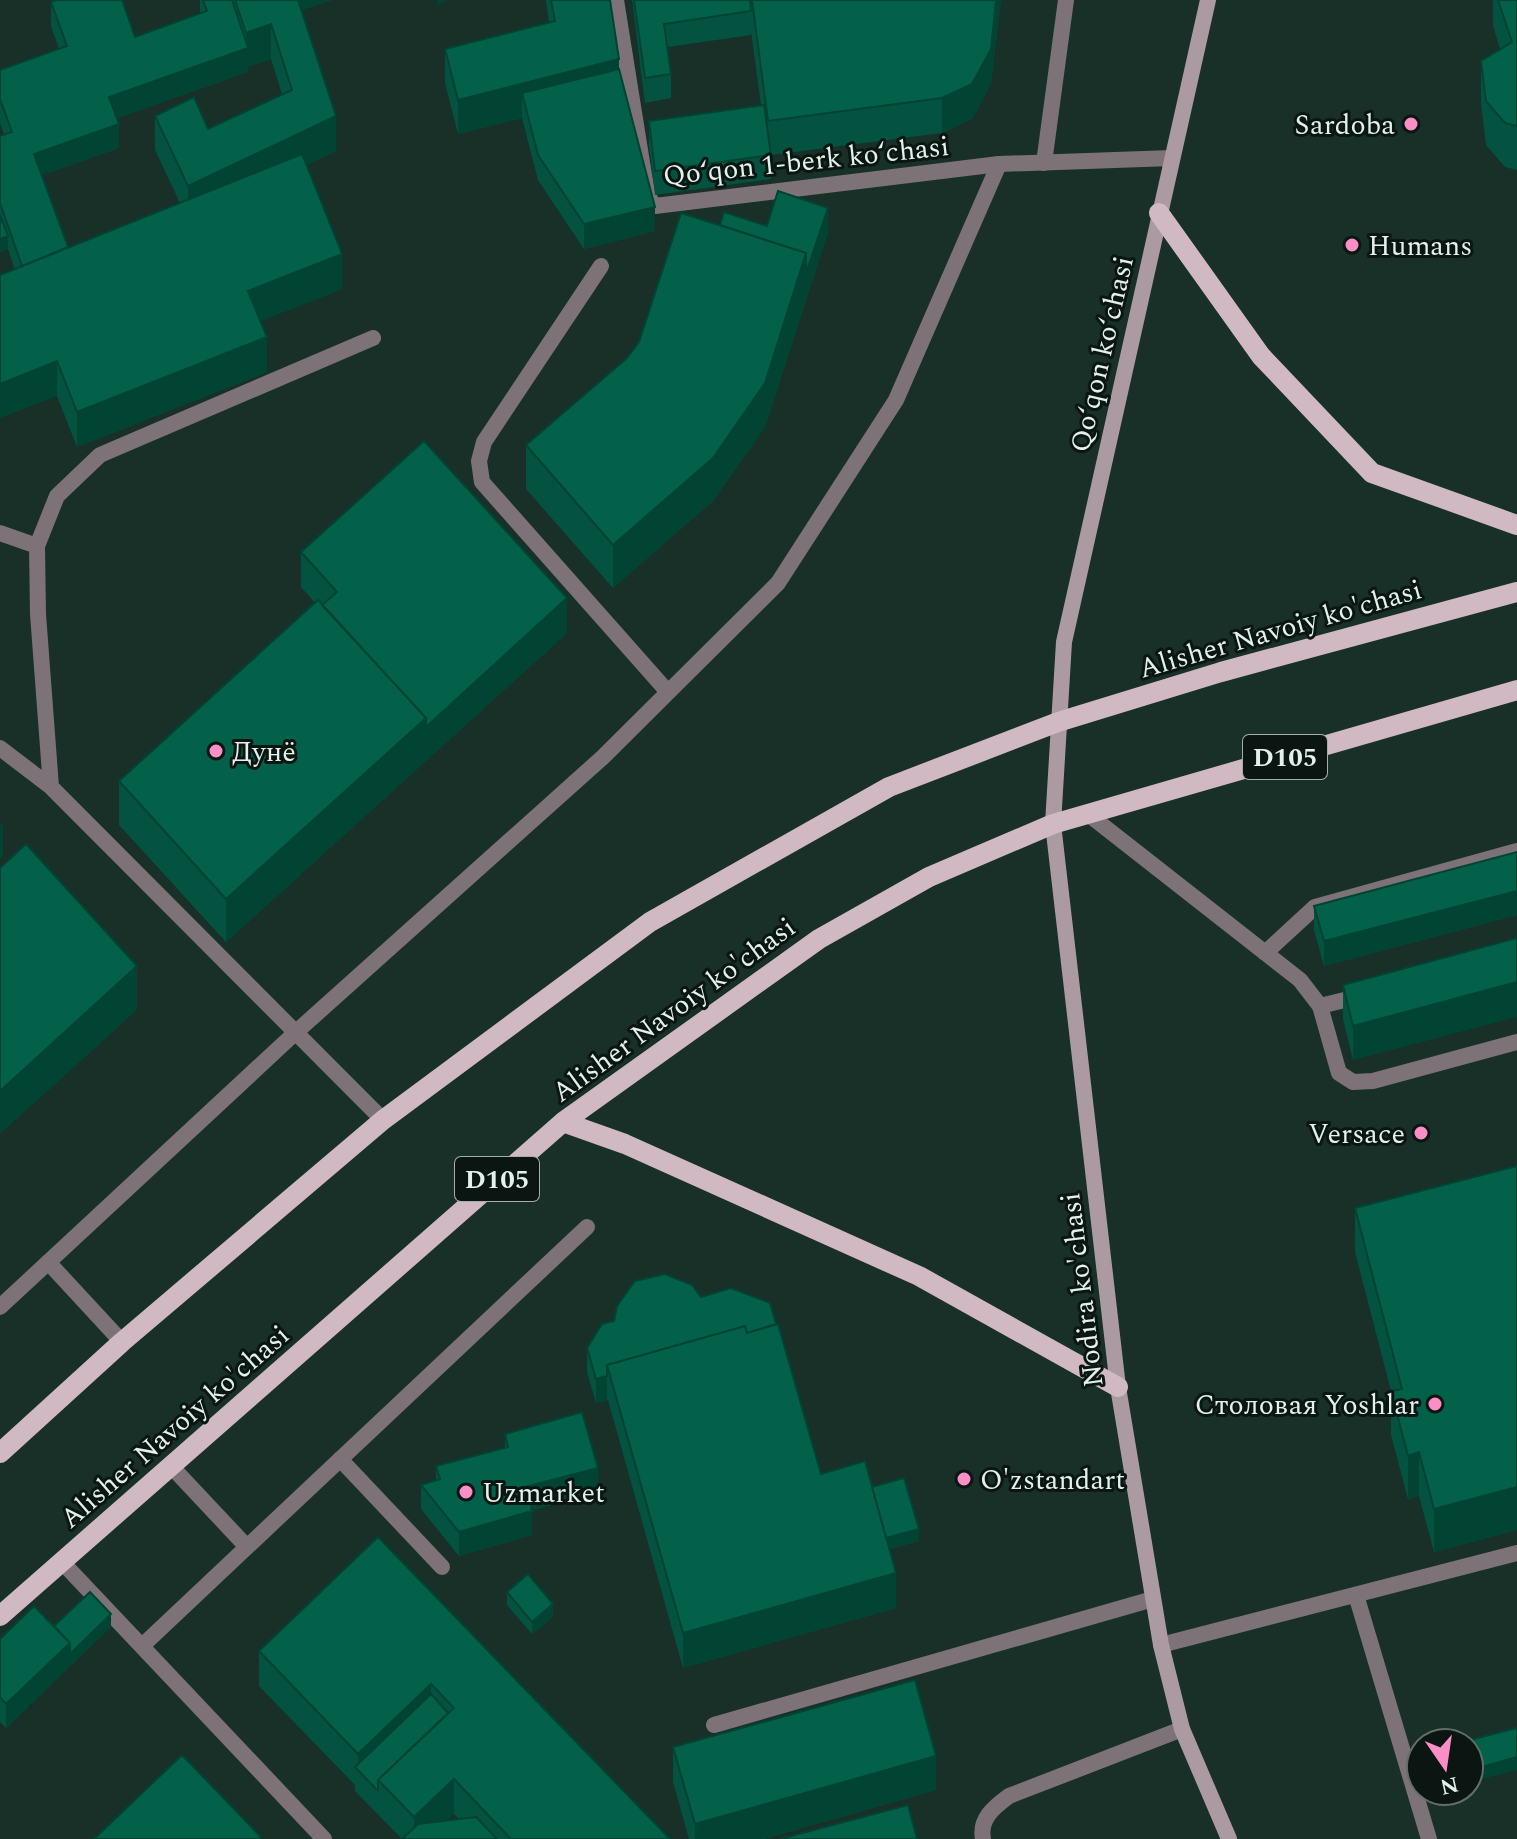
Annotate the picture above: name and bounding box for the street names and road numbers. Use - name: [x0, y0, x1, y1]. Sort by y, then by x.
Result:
- street label: Qoʻqon 1-berk koʻchasi: [661, 125, 951, 198]
- street label: Qoʻqon koʻchasi: [1059, 252, 1146, 457]
- street label: Alisher Navoiy ko'chasi: [1134, 568, 1427, 690]
- road number: D105: [1243, 735, 1327, 779]
- street label: Alisher Navoiy ko'chasi: [543, 907, 805, 1114]
- road number: D105: [455, 1157, 539, 1201]
- street label: Nodira ko'chasi: [1049, 1190, 1116, 1389]
- street label: Alisher Navoiy ko'chasi: [50, 1315, 300, 1539]

